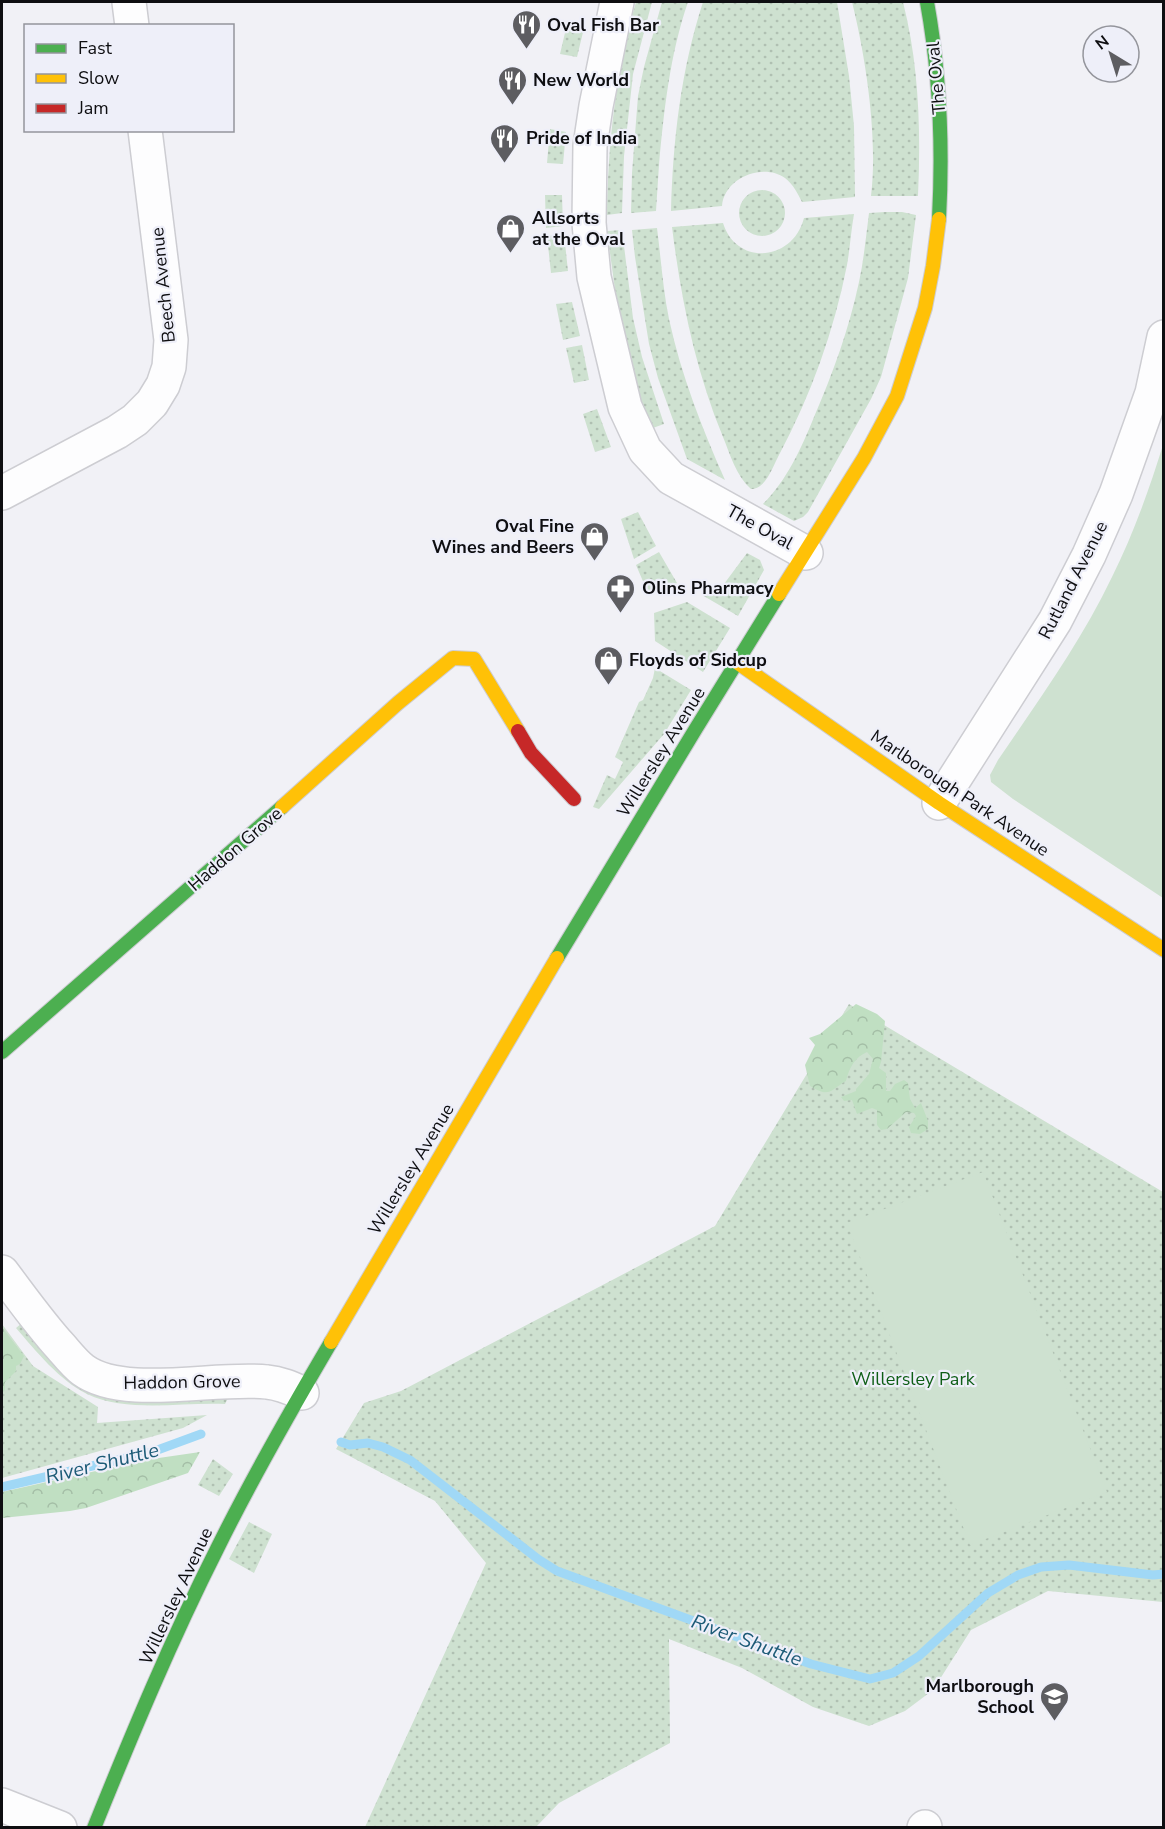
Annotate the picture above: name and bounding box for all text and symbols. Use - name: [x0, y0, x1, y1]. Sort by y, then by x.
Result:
- restaurant icon: Oval Fish Bar: [510, 9, 542, 51]
- place label: Oval Fish Bar: [547, 13, 659, 37]
- legend: [24, 24, 234, 132]
- north arrow: [1081, 24, 1141, 84]
- text: N: [1091, 31, 1114, 55]
- text: Fast: [78, 36, 113, 60]
- street label: The Oval: [921, 40, 951, 115]
- restaurant icon: New World: [496, 64, 528, 106]
- text: Slow: [78, 66, 119, 90]
- place label: New World: [533, 68, 629, 92]
- text: Jam: [77, 96, 109, 120]
- restaurant icon: Pride of India: [489, 122, 521, 164]
- place label: Pride of India: [526, 126, 637, 150]
- place label: Allsorts at the Oval: [532, 206, 625, 251]
- shop icon: Allsorts at the Oval: [495, 212, 527, 254]
- street label: Beech Avenue: [145, 226, 181, 344]
- street label: The Oval: [722, 499, 798, 556]
- place label: Oval Fine Wines and Beers: [432, 514, 574, 559]
- street label: Rutland Avenue: [1033, 517, 1113, 643]
- shop icon: Oval Fine Wines and Beers: [579, 520, 611, 562]
- pharmacy icon: Olins Pharmacy: [605, 572, 637, 614]
- place label: Olins Pharmacy: [642, 576, 774, 600]
- shop icon: Floyds of Sidcup: [592, 644, 624, 686]
- place label: Floyds of Sidcup: [629, 648, 767, 672]
- street label: Willersley Avenue: [611, 682, 711, 822]
- street label: Marlborough Park Avenue: [866, 724, 1054, 862]
- street label: Haddon Grove: [183, 802, 287, 896]
- street label: Willersley Avenue: [362, 1099, 460, 1239]
- park label: Willersley Park: [851, 1367, 976, 1391]
- street label: Haddon Grove: [123, 1369, 241, 1395]
- water label: River Shuttle: [42, 1436, 162, 1491]
- street label: Willersley Avenue: [134, 1523, 218, 1669]
- water label: River Shuttle: [688, 1608, 806, 1673]
- place label: Marlborough School: [925, 1674, 1034, 1719]
- school or university icon: Marlborough School: [1039, 1680, 1071, 1722]

